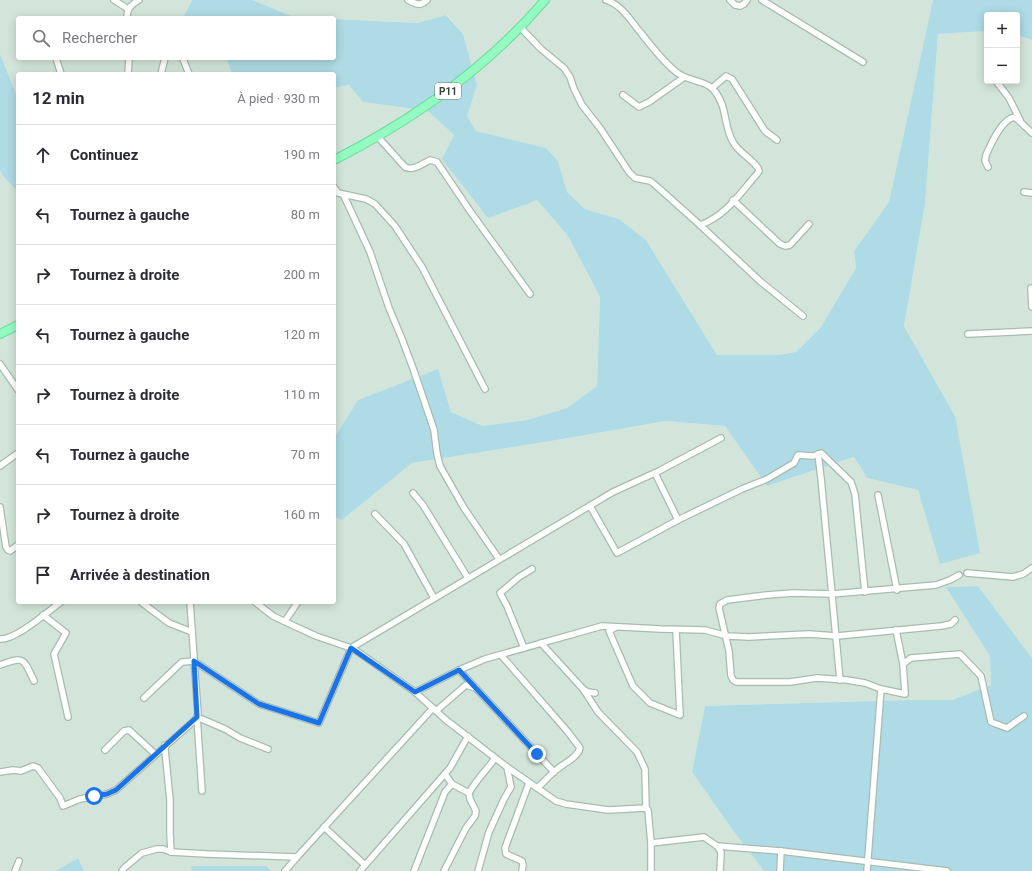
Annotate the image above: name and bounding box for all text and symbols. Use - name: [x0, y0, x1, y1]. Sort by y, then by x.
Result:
- map controls: [984, 12, 1020, 84]
- button: +: [984, 12, 1020, 48]
- search box: [16, 16, 336, 60]
- icon: search: [30, 27, 52, 49]
- text: Rechercher: [62, 29, 137, 47]
- button: −: [984, 48, 1020, 84]
- road number: P11: [435, 83, 461, 99]
- text: 12 min: [32, 88, 85, 108]
- text: À pied · 930 m: [237, 91, 320, 106]
- icon: ahead: [32, 144, 54, 166]
- text: Continuez: [70, 146, 138, 164]
- text: 190 m: [283, 147, 320, 162]
- icon: left: [32, 204, 54, 226]
- text: Tournez à gauche: [70, 206, 189, 224]
- text: 80 m: [291, 207, 320, 222]
- icon: right: [32, 264, 54, 286]
- text: Tournez à droite: [70, 266, 179, 284]
- text: 200 m: [283, 267, 320, 282]
- icon: left: [32, 324, 54, 346]
- text: Tournez à gauche: [70, 326, 189, 344]
- text: 120 m: [283, 327, 320, 342]
- icon: right: [32, 384, 54, 406]
- text: Tournez à droite: [70, 386, 179, 404]
- text: 110 m: [283, 387, 320, 402]
- icon: left: [32, 444, 54, 466]
- text: Tournez à gauche: [70, 446, 189, 464]
- text: 70 m: [291, 447, 320, 462]
- icon: right: [32, 504, 54, 526]
- text: Tournez à droite: [70, 506, 179, 524]
- text: 160 m: [283, 507, 320, 522]
- icon: arrive: [32, 564, 54, 586]
- text: Arrivée à destination: [70, 566, 210, 584]
- route end: [528, 745, 546, 763]
- route start: [85, 787, 103, 805]

